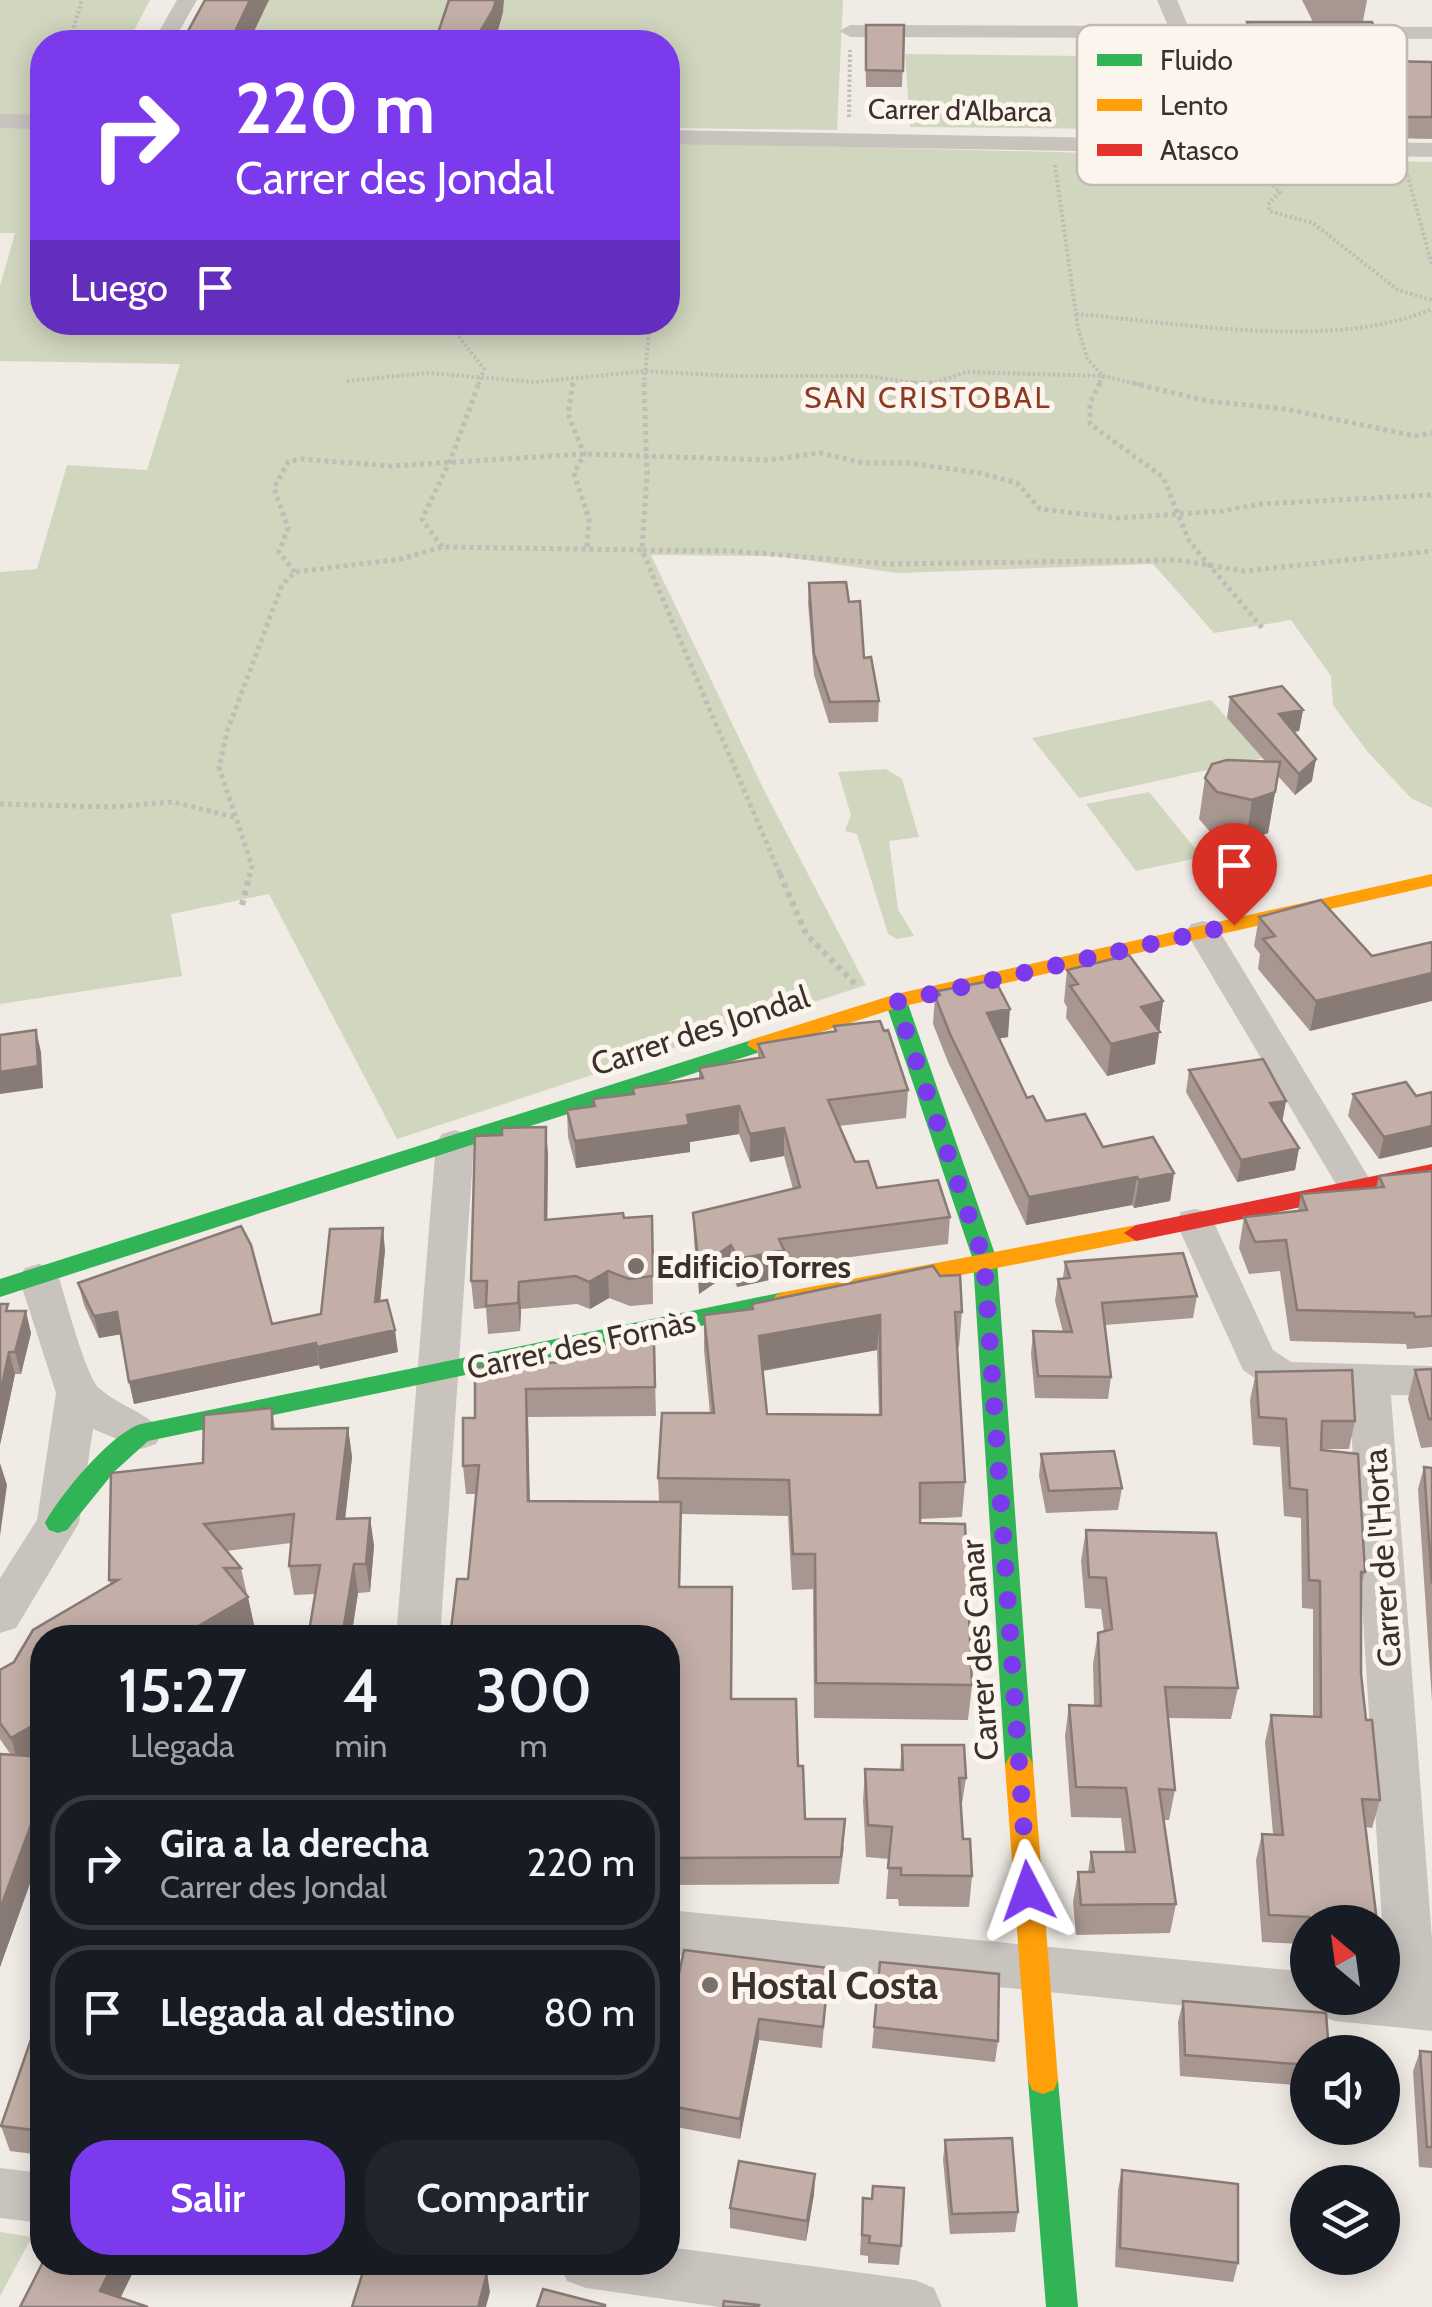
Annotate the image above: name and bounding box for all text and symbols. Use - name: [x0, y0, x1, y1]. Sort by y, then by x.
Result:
- legend: [1077, 25, 1407, 185]
- text: Fluido: [1160, 43, 1233, 77]
- text: 220 m: [235, 65, 435, 151]
- icon: right: [70, 70, 200, 200]
- text: Lento: [1160, 88, 1228, 122]
- street label: Carrer d'Albarca: [868, 91, 1053, 129]
- text: Atasco: [1160, 133, 1239, 167]
- text: Carrer des Jondal: [235, 151, 554, 205]
- icon: arrive: [188, 260, 243, 315]
- text: Luego: [70, 264, 168, 311]
- district label: SAN CRISTOBAL: [804, 379, 1052, 416]
- pin: [1192, 823, 1277, 926]
- icon: arrive: [1207, 838, 1262, 893]
- street label: Carrer des Jondal: [586, 976, 814, 1084]
- place label: Edificio Torres: [656, 1247, 851, 1286]
- marker: Edificio Torres: [625, 1255, 647, 1277]
- street label: Carrer des Fornàs: [463, 1301, 699, 1387]
- street label: Carrer de l'Horta: [1355, 1447, 1409, 1668]
- street label: Carrer des Canar: [952, 1537, 1006, 1762]
- text: 15:27: [118, 1654, 247, 1727]
- text: 4: [343, 1654, 379, 1727]
- text: 300: [475, 1654, 592, 1727]
- text: Llegada: [130, 1726, 234, 1765]
- text: min: [335, 1726, 387, 1765]
- text: m: [520, 1726, 548, 1765]
- text: Gira a la derecha: [160, 1820, 429, 1867]
- icon: right: [75, 1835, 130, 1890]
- text: 220 m: [527, 1839, 635, 1886]
- position arrow: [976, 1839, 1080, 1943]
- text: Carrer des Jondal: [160, 1867, 387, 1906]
- north arrow: [1290, 1905, 1400, 2015]
- map controls: [1290, 1905, 1400, 2275]
- place label: Hostal Costa: [730, 1962, 938, 2009]
- marker: Hostal Costa: [699, 1974, 721, 1996]
- icon: arrive: [75, 1985, 130, 2040]
- text: Llegada al destino: [160, 1989, 455, 2036]
- text: 80 m: [544, 1989, 635, 2036]
- button: sound: [1290, 2035, 1400, 2145]
- button: Salir: [70, 2140, 345, 2255]
- button: Compartir: [365, 2140, 640, 2255]
- button: layers: [1290, 2165, 1400, 2275]

